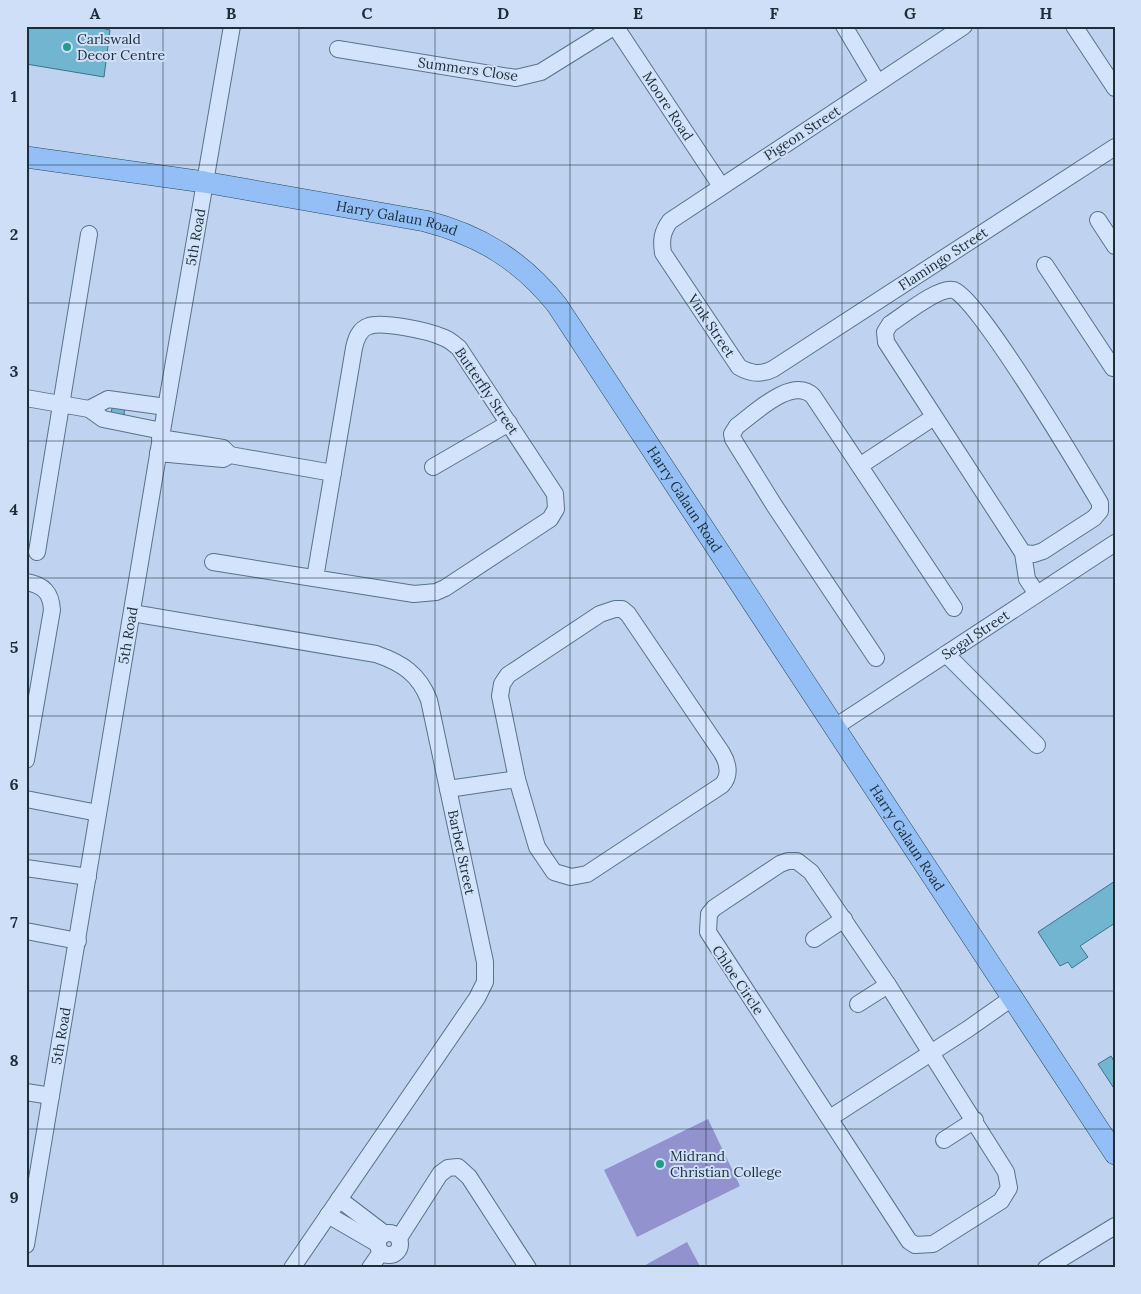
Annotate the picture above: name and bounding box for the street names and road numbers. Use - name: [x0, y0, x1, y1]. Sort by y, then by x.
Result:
- street label: Summers Close: [417, 53, 520, 85]
- street label: Moore Road: [639, 68, 697, 144]
- street label: Pigeon Street: [760, 101, 844, 164]
- street label: Harry Galaun Road: [335, 197, 460, 240]
- street label: 5th Road: [182, 207, 209, 267]
- street label: Flamingo Street: [895, 223, 992, 294]
- street label: Vink Street: [683, 290, 739, 361]
- street label: Butterfly Street: [451, 344, 523, 438]
- street label: Harry Galaun Road: [643, 443, 726, 556]
- street label: 5th Road: [114, 606, 141, 665]
- street label: Segal Street: [938, 606, 1013, 664]
- street label: Harry Galaun Road: [866, 781, 948, 894]
- street label: Barbet Street: [444, 808, 479, 897]
- street label: Chloe Circle: [708, 942, 768, 1019]
- street label: 5th Road: [47, 1006, 75, 1066]

